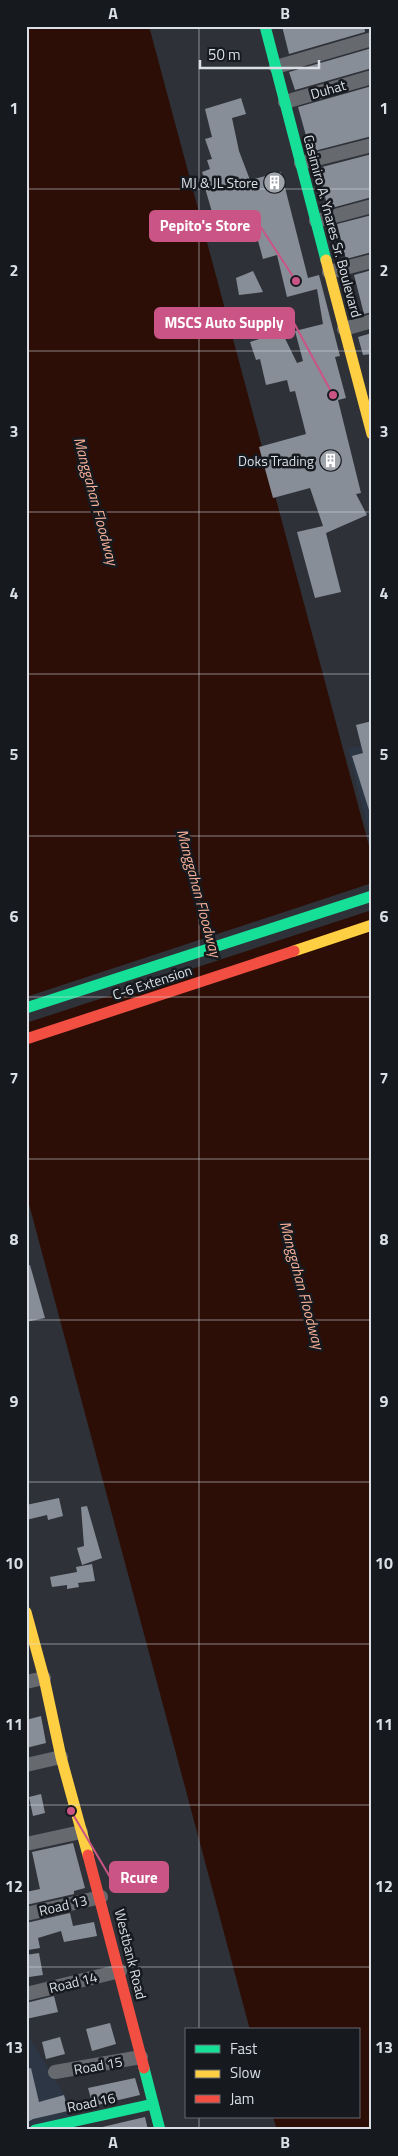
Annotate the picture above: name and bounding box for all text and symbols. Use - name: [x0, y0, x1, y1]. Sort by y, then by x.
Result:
- text: A: [108, 1, 118, 25]
- text: B: [280, 1, 290, 25]
- scale bar: [200, 38, 319, 70]
- text: 50 m: [208, 43, 241, 66]
- street label: Duhat: [308, 74, 348, 104]
- text: 1: [10, 96, 18, 120]
- text: 1: [380, 96, 388, 120]
- street label: Casimiro A. Ynares Sr. Boulevard: [298, 132, 368, 320]
- building icon: MJ & JL Store: [262, 170, 286, 194]
- place label: MJ & JL Store: [181, 172, 258, 193]
- callout: Pepito's Store: [150, 211, 260, 241]
- text: Pepito's Store: [160, 214, 251, 237]
- text: 2: [10, 258, 18, 282]
- text: 2: [380, 258, 388, 282]
- callout: MSCS Auto Supply: [155, 308, 294, 338]
- text: MSCS Auto Supply: [164, 311, 284, 334]
- text: 3: [10, 419, 18, 443]
- text: 3: [380, 419, 388, 443]
- water label: Manggahan Floodway: [68, 434, 125, 570]
- building icon: Doks Trading: [318, 448, 342, 472]
- place label: Doks Trading: [238, 450, 314, 471]
- text: 4: [10, 581, 19, 605]
- text: 4: [380, 581, 389, 605]
- text: 5: [10, 742, 19, 766]
- text: 5: [380, 742, 389, 766]
- water label: Manggahan Floodway: [171, 826, 228, 962]
- text: 6: [10, 904, 19, 928]
- text: 6: [380, 904, 389, 928]
- street label: C-6 Extension: [110, 959, 194, 1005]
- text: 7: [10, 1066, 18, 1090]
- text: 7: [380, 1066, 388, 1090]
- water label: Manggahan Floodway: [274, 1218, 331, 1354]
- text: 8: [10, 1227, 19, 1251]
- text: 8: [380, 1227, 389, 1251]
- text: 9: [10, 1389, 19, 1413]
- text: 9: [380, 1389, 389, 1413]
- text: 10: [5, 1551, 23, 1575]
- text: 10: [375, 1551, 393, 1575]
- text: 11: [5, 1712, 23, 1736]
- text: 11: [375, 1712, 393, 1736]
- callout: Rcure: [110, 1862, 168, 1892]
- text: Rcure: [120, 1866, 158, 1889]
- text: 12: [5, 1874, 23, 1898]
- text: 12: [375, 1874, 393, 1898]
- street label: Road 13: [37, 1889, 89, 1921]
- street label: Westbank Road: [110, 1907, 152, 2001]
- street label: Road 14: [47, 1966, 99, 1998]
- legend: [185, 2028, 360, 2118]
- text: 13: [5, 2035, 23, 2059]
- text: 13: [375, 2035, 393, 2059]
- text: Fast: [230, 2037, 258, 2060]
- street label: Road 15: [72, 2050, 124, 2080]
- text: Slow: [230, 2061, 261, 2084]
- street label: Road 16: [65, 2087, 117, 2117]
- text: Jam: [230, 2087, 254, 2110]
- text: A: [108, 2130, 118, 2154]
- text: B: [280, 2130, 290, 2154]

